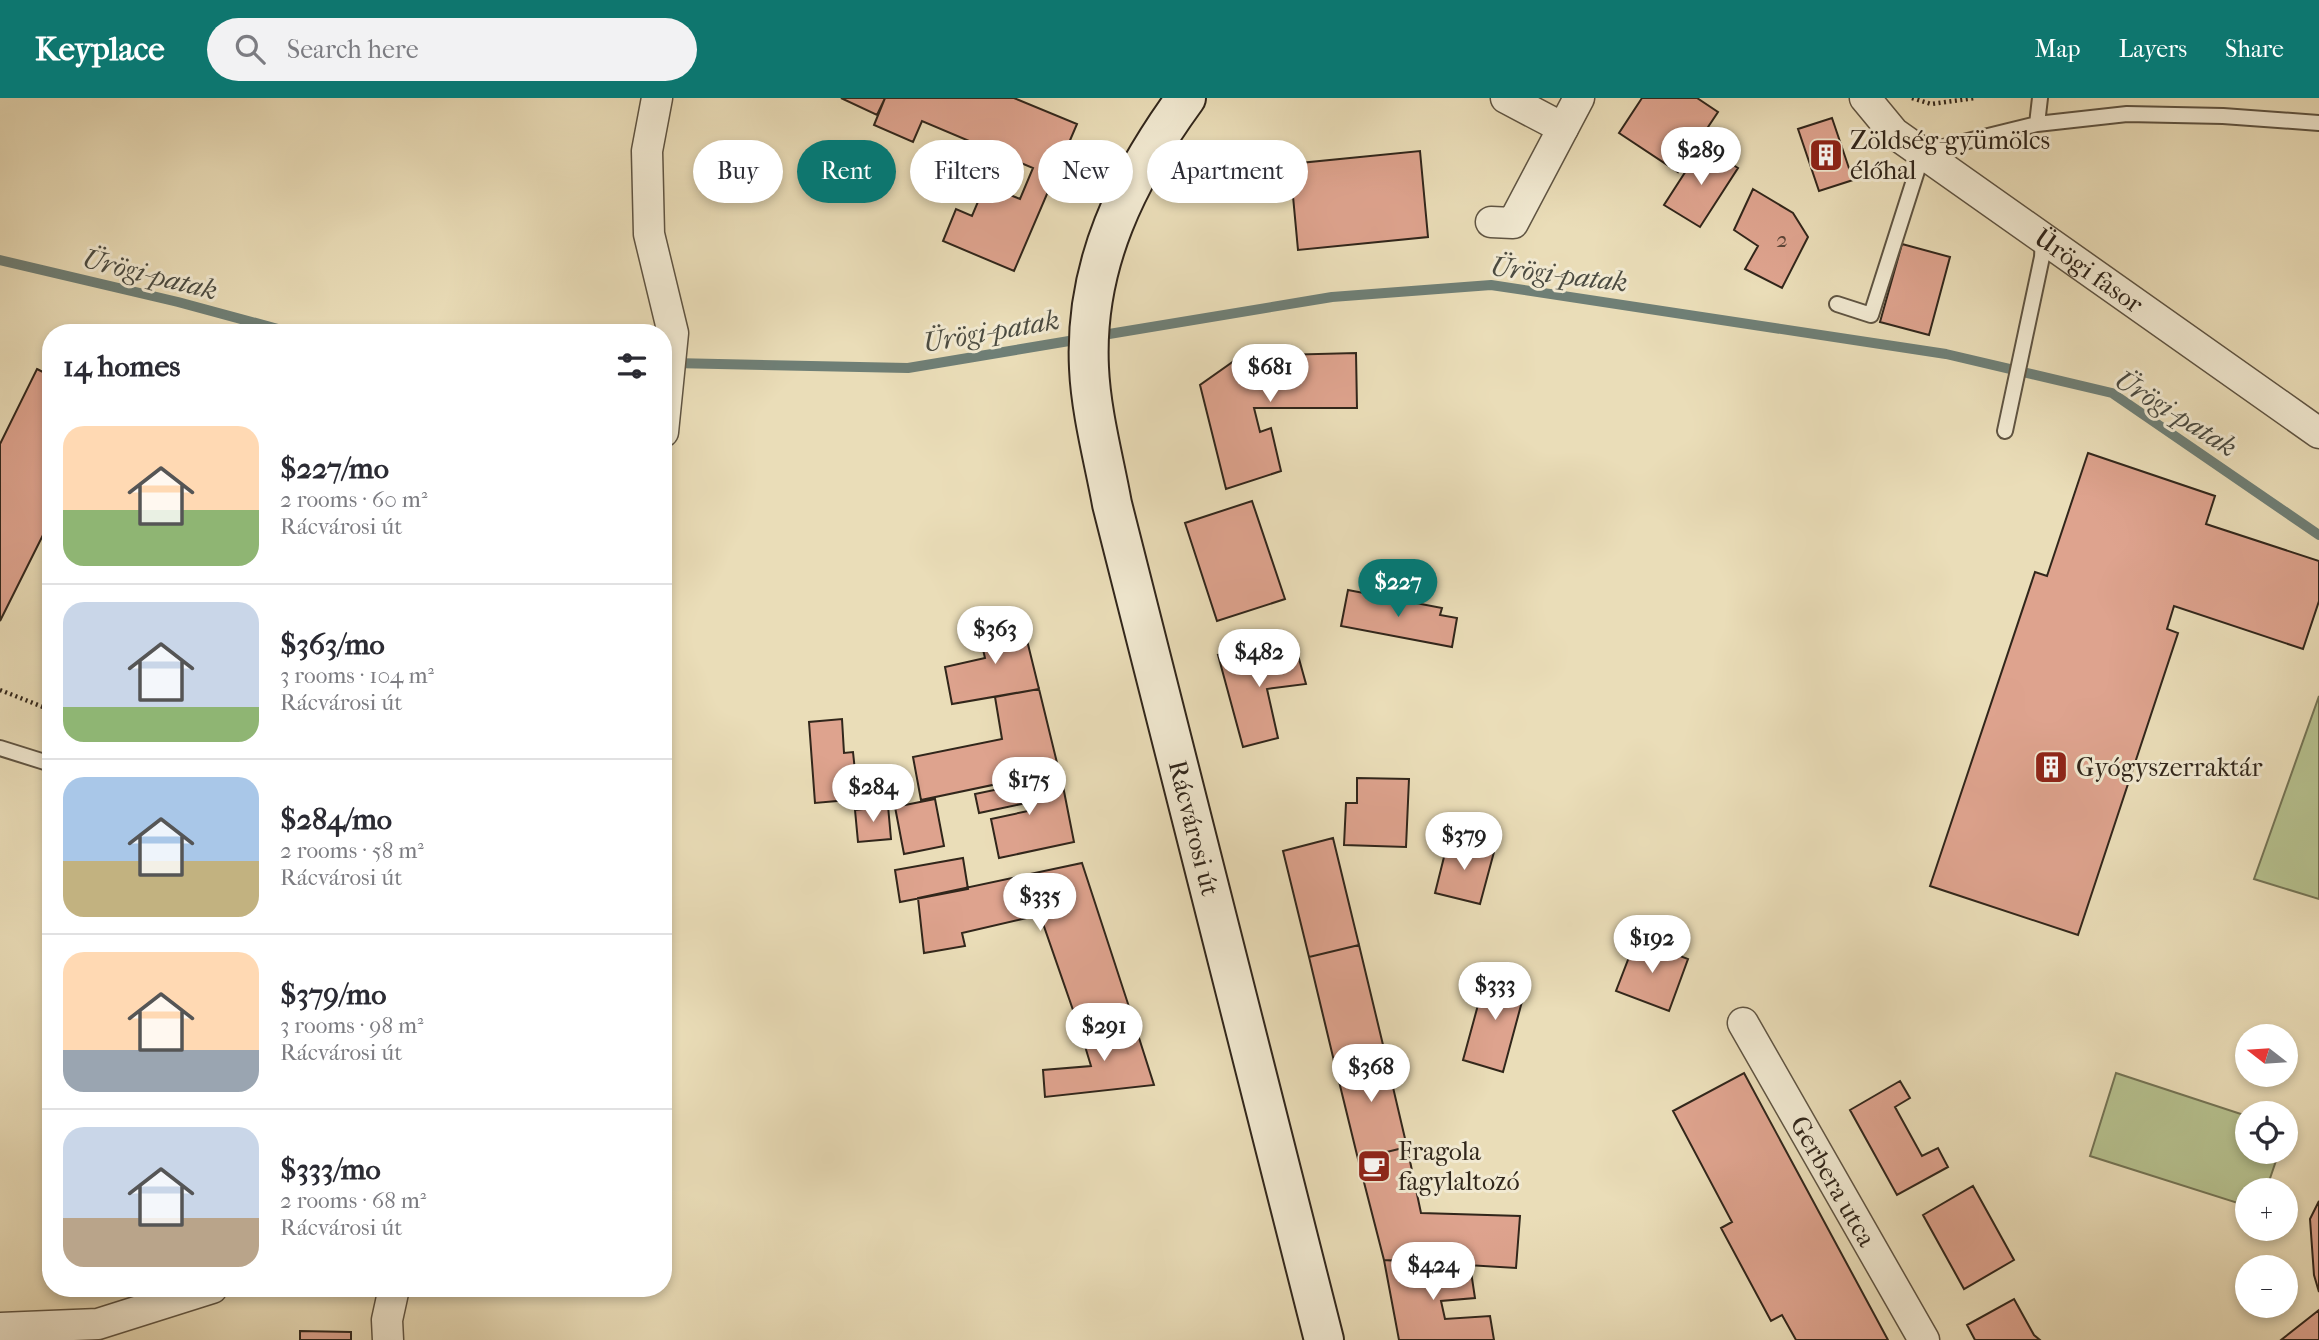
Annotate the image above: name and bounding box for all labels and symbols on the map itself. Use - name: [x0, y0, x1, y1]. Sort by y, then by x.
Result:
- place label: Zöldség-gyümölcs élőhal: [1850, 125, 2050, 186]
- pin: $289: [1660, 127, 1742, 187]
- building icon: Zöldség-gyümölcs élőhal: [1807, 136, 1845, 174]
- street label: Ürögi fasor: [2029, 222, 2149, 320]
- house number: 2: [1776, 226, 1788, 253]
- water label: Ürögi-patak: [79, 241, 221, 307]
- water label: Ürögi-patak: [1488, 249, 1630, 299]
- water label: Ürögi-patak: [920, 303, 1062, 359]
- pin: $681: [1229, 344, 1311, 404]
- water label: Ürögi-patak: [2109, 362, 2243, 464]
- pin: $227: [1357, 560, 1439, 619]
- pin: $363: [954, 606, 1036, 666]
- pin: $482: [1218, 630, 1300, 689]
- building icon: Gyógyszerraktár: [2032, 748, 2070, 786]
- place label: Gyógyszerraktár: [2076, 752, 2262, 783]
- street label: Rácvárosi út: [1162, 757, 1226, 899]
- pin: $175: [988, 758, 1070, 817]
- pin: $284: [832, 764, 914, 824]
- pin: $379: [1423, 812, 1505, 872]
- pin: $335: [999, 874, 1081, 933]
- pin: $192: [1611, 916, 1693, 975]
- pin: $333: [1454, 962, 1536, 1022]
- pin: $291: [1063, 1004, 1145, 1063]
- north arrow: [2235, 1024, 2298, 1087]
- pin: $368: [1330, 1044, 1412, 1104]
- street label: Gerbera utca: [1784, 1110, 1883, 1253]
- place label: Fragola fagylaltozó: [1398, 1136, 1520, 1197]
- cafe icon: Fragola fagylaltozó: [1355, 1147, 1393, 1185]
- pin: $424: [1392, 1242, 1474, 1302]

